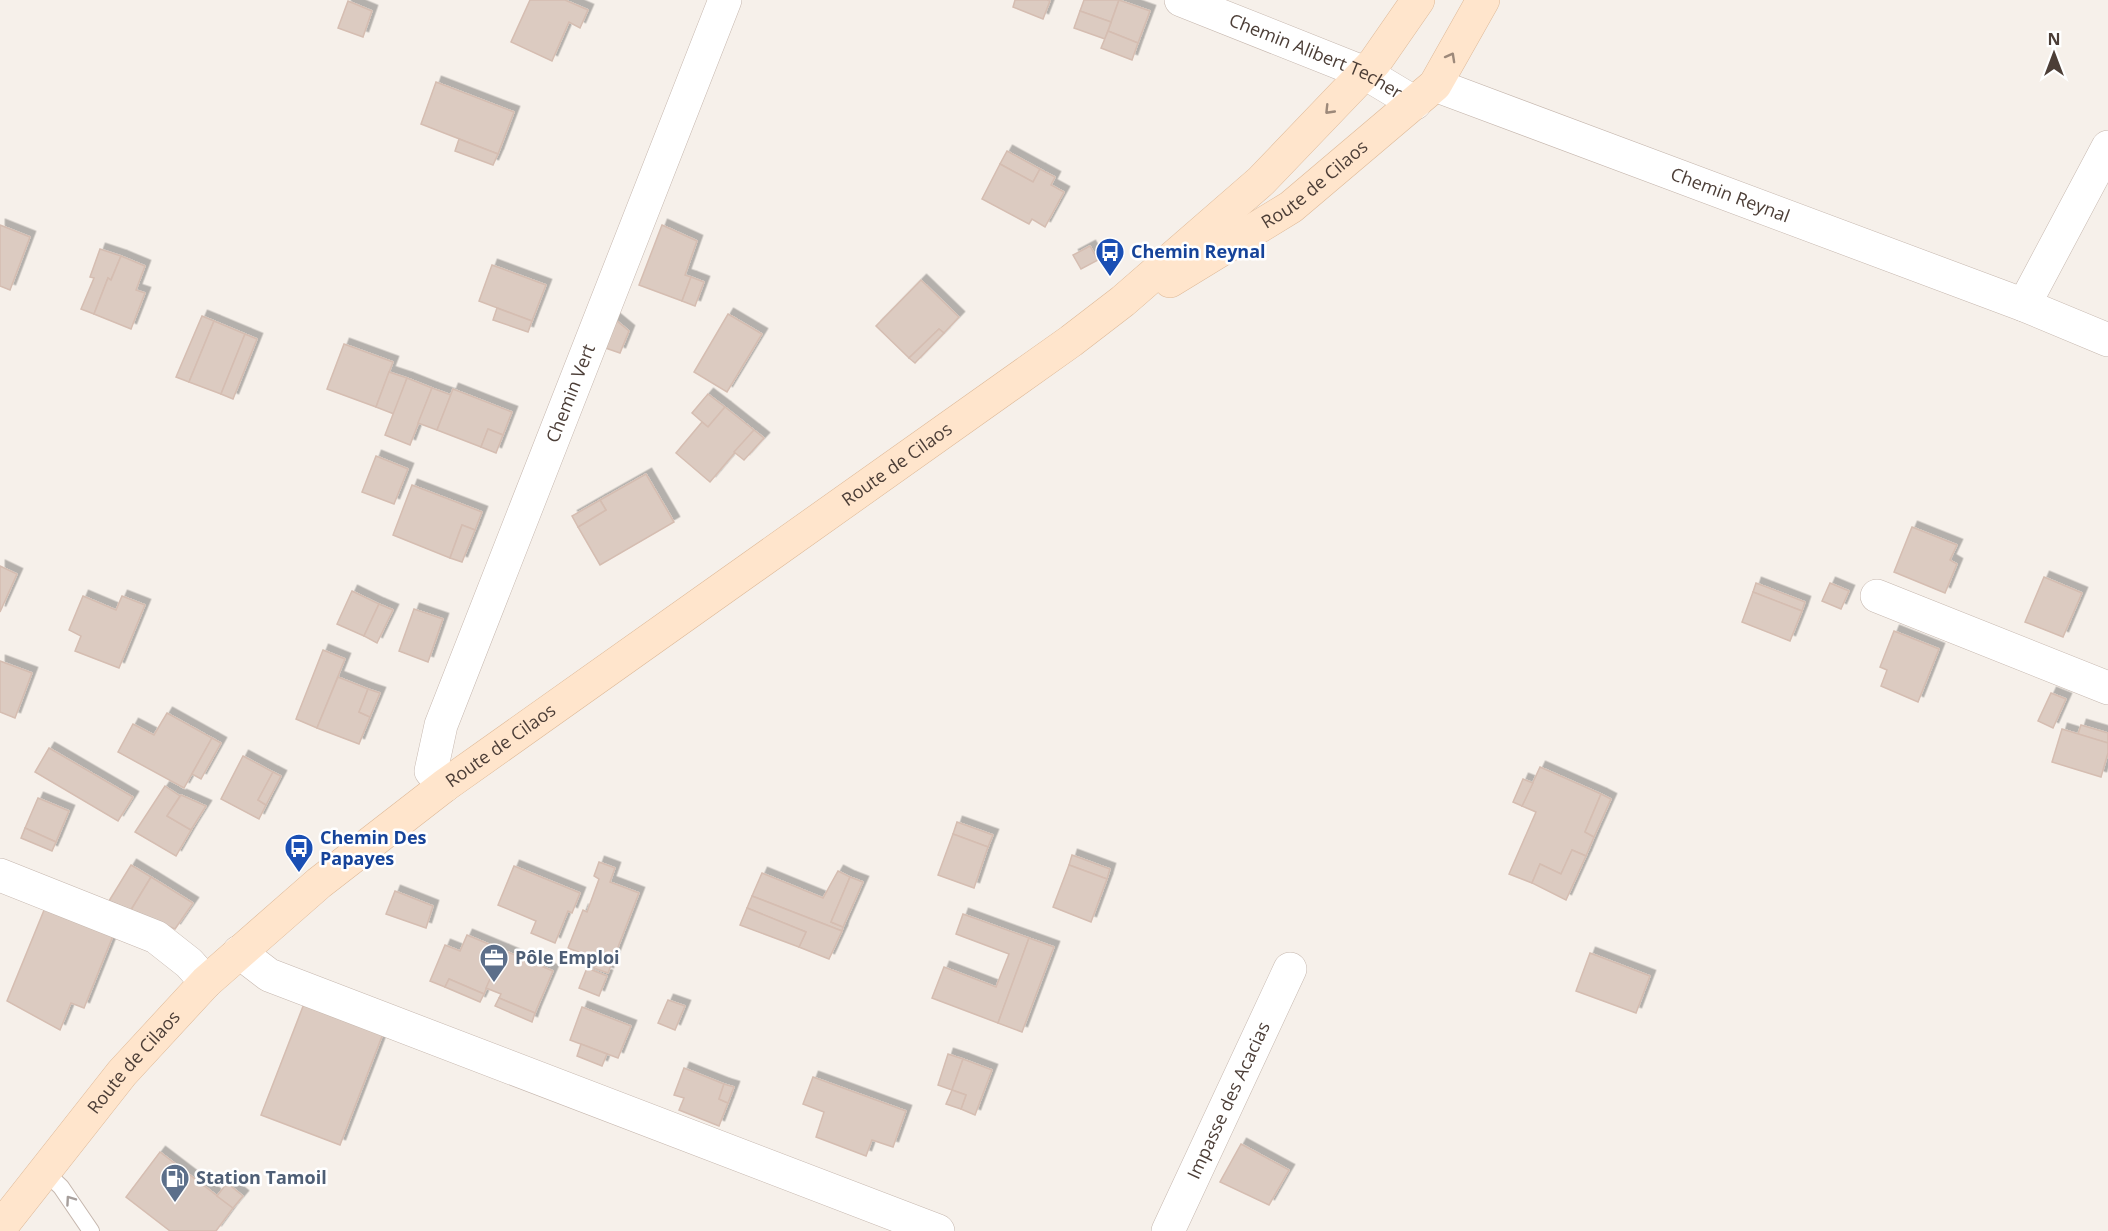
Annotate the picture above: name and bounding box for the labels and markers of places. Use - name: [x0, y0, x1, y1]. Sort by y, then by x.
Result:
- bus stop icon: Chemin Reynal: [1094, 236, 1126, 278]
- place label: Chemin Reynal: [1131, 239, 1266, 263]
- place label: Chemin Des Papayes: [320, 825, 427, 870]
- bus stop icon: Chemin Des Papayes: [283, 832, 315, 874]
- office icon: Pôle Emploi: [478, 942, 510, 984]
- place label: Pôle Emploi: [515, 945, 620, 969]
- fuel station icon: Station Tamoil: [159, 1162, 191, 1204]
- place label: Station Tamoil: [196, 1165, 327, 1189]

